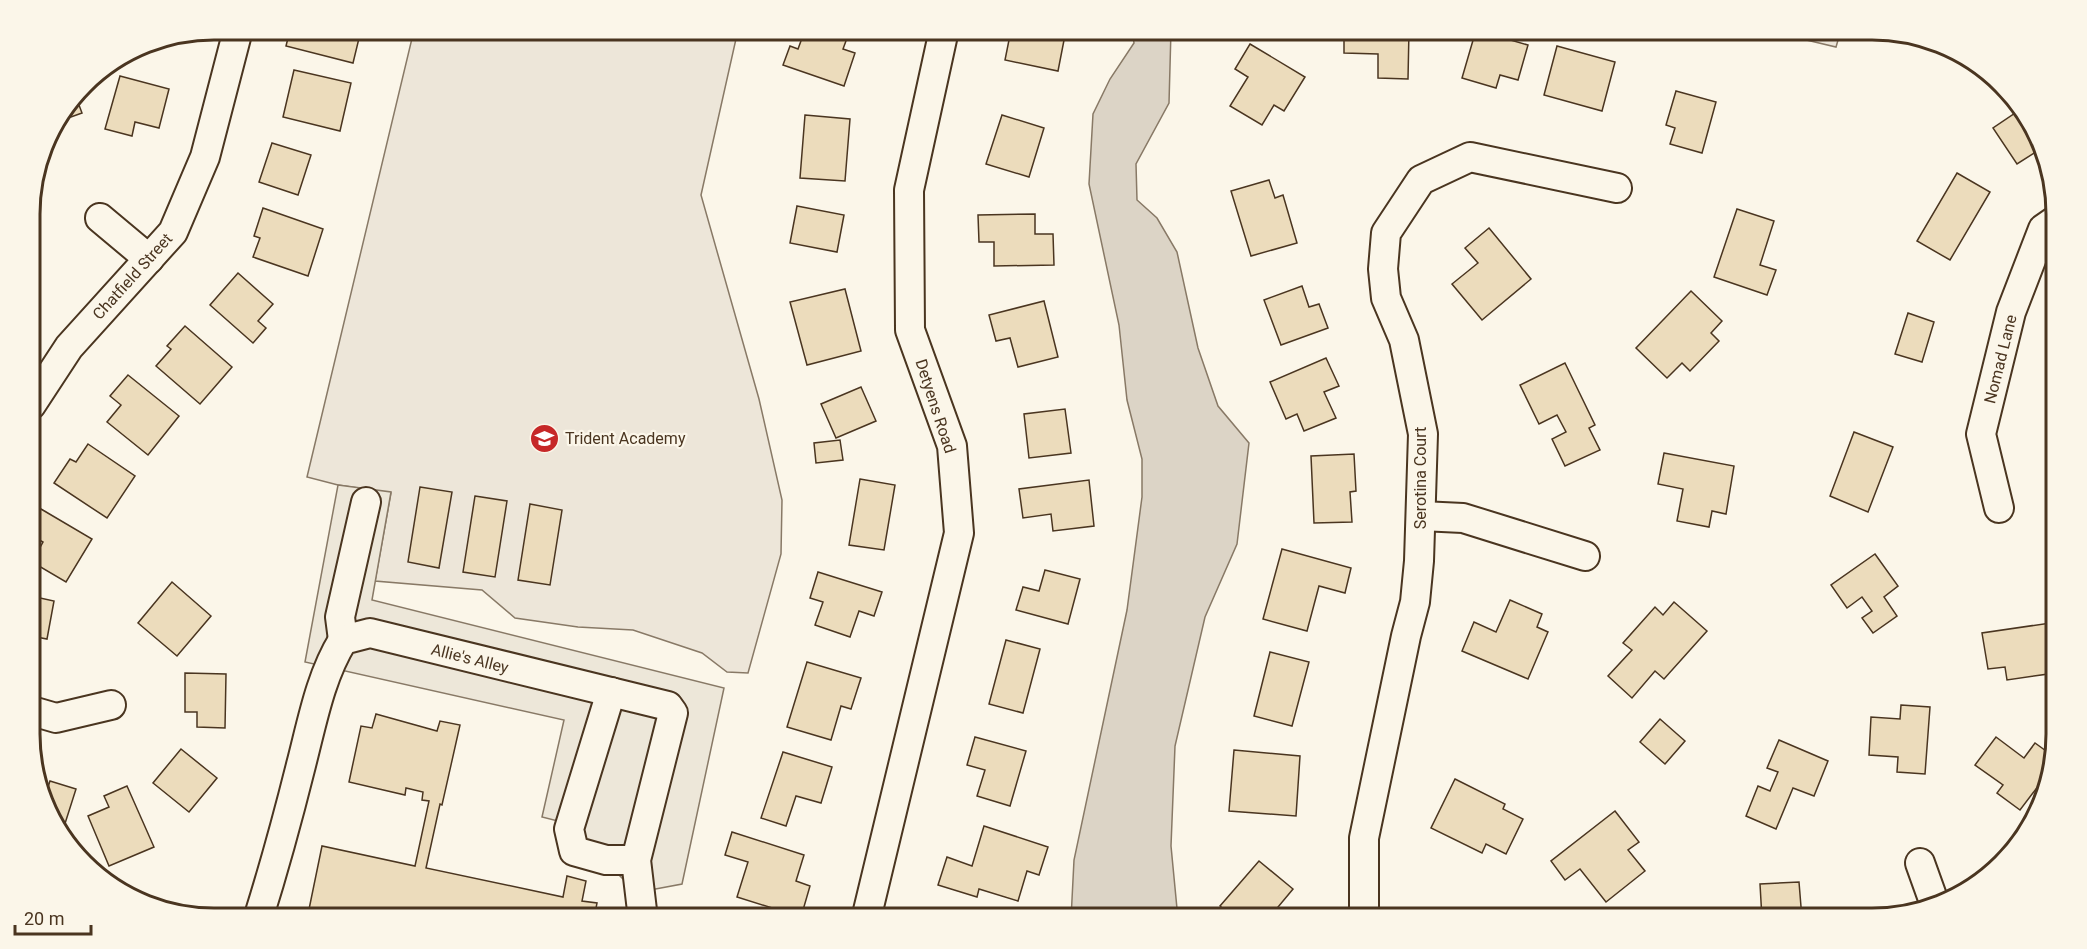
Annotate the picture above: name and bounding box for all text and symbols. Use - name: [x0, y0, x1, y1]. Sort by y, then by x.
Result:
- street label: Chatfield Street: [89, 229, 176, 323]
- street label: Nomad Lane: [1980, 313, 2021, 406]
- street label: Detyens Road: [911, 357, 960, 456]
- school or university icon: Trident Academy: [528, 422, 560, 454]
- street label: Serotina Court: [1411, 427, 1430, 529]
- place label: Trident Academy: [565, 429, 686, 448]
- street label: Allie's Alley: [429, 640, 511, 677]
- scale bar: [15, 898, 92, 936]
- text: 20 m: [24, 908, 64, 929]

